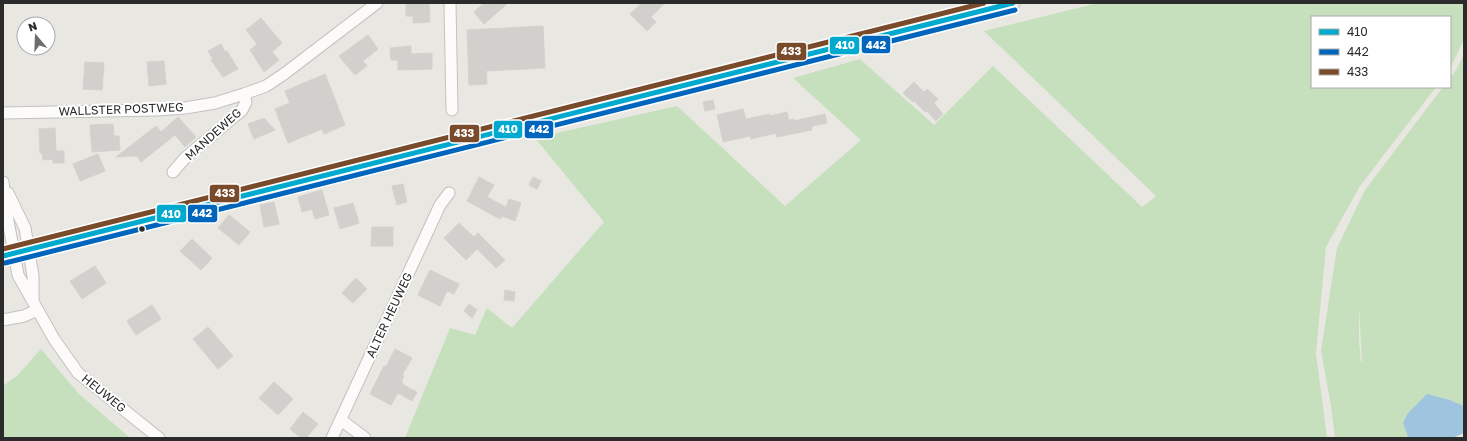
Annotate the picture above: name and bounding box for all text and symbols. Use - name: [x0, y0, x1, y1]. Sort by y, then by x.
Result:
- north arrow: [16, 16, 56, 56]
- legend: [1311, 16, 1451, 88]
- text: N: [27, 19, 39, 34]
- text: 410: [1347, 24, 1368, 39]
- line badge: 442: [861, 35, 891, 54]
- line badge: 410: [829, 36, 860, 55]
- text: 410: [835, 38, 855, 51]
- text: 442: [866, 38, 887, 51]
- line badge: 433: [776, 42, 807, 61]
- text: 433: [781, 44, 801, 57]
- text: 442: [1347, 44, 1369, 59]
- text: 433: [1347, 64, 1368, 79]
- street label: WALLSTER POSTWEG: [58, 99, 184, 119]
- street label: MANDEWEG: [182, 105, 244, 163]
- line badge: 410: [493, 120, 523, 139]
- line badge: 442: [524, 120, 554, 139]
- text: 410: [498, 122, 518, 135]
- text: 442: [529, 122, 550, 135]
- line badge: 433: [449, 124, 480, 143]
- text: 433: [454, 126, 474, 139]
- line badge: 433: [209, 184, 240, 203]
- text: 433: [215, 186, 235, 199]
- line badge: 410: [156, 204, 187, 223]
- line badge: 442: [187, 204, 218, 223]
- text: 442: [192, 206, 213, 219]
- text: 410: [161, 207, 181, 220]
- unlabelled marker: [137, 224, 147, 234]
- street label: ALTER HEUWEG: [363, 270, 415, 360]
- street label: HEUWEG: [79, 371, 129, 415]

